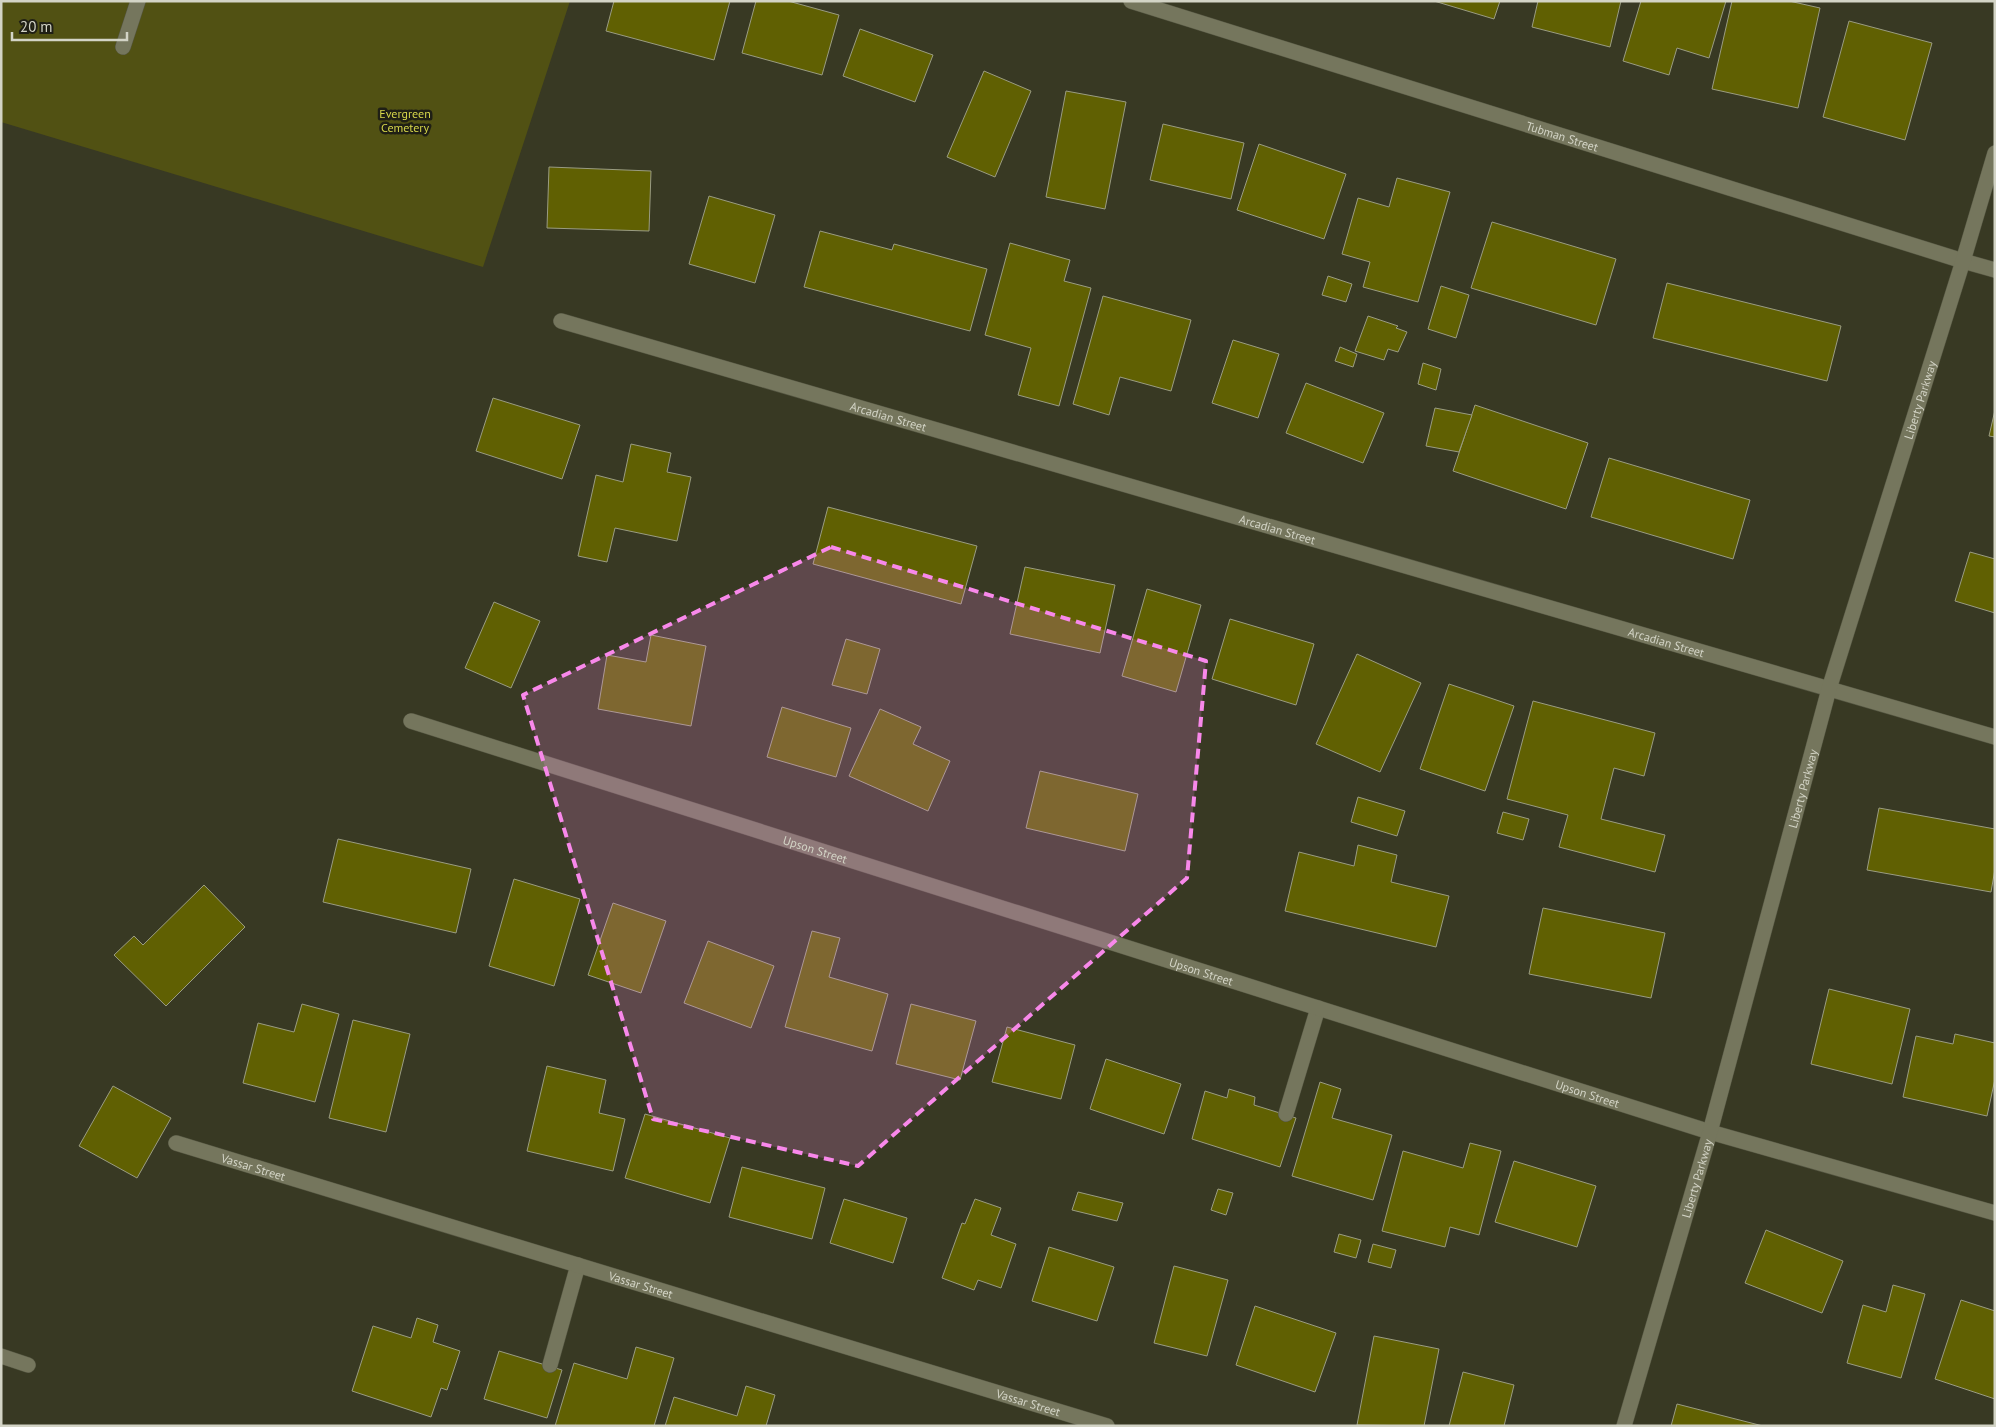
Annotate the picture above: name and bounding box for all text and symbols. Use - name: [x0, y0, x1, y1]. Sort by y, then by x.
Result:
- scale bar: [12, 10, 128, 42]
- text: 20 m: [20, 17, 53, 36]
- park label: Evergreen Cemetery: [379, 106, 431, 135]
- street label: Tubman Street: [1525, 118, 1600, 154]
- street label: Liberty Parkway: [1900, 358, 1939, 441]
- street label: Arcadian Street: [849, 398, 928, 434]
- street label: Arcadian Street: [1238, 511, 1317, 547]
- street label: Arcadian Street: [1627, 624, 1706, 660]
- street label: Liberty Parkway: [1784, 747, 1820, 830]
- street label: Upson Street: [781, 832, 849, 866]
- street label: Upson Street: [1168, 954, 1235, 988]
- street label: Upson Street: [1554, 1076, 1621, 1110]
- street label: Liberty Parkway: [1678, 1137, 1715, 1220]
- street label: Vassar Street: [219, 1149, 287, 1183]
- street label: Vassar Street: [606, 1267, 675, 1301]
- street label: Vassar Street: [994, 1385, 1062, 1419]

